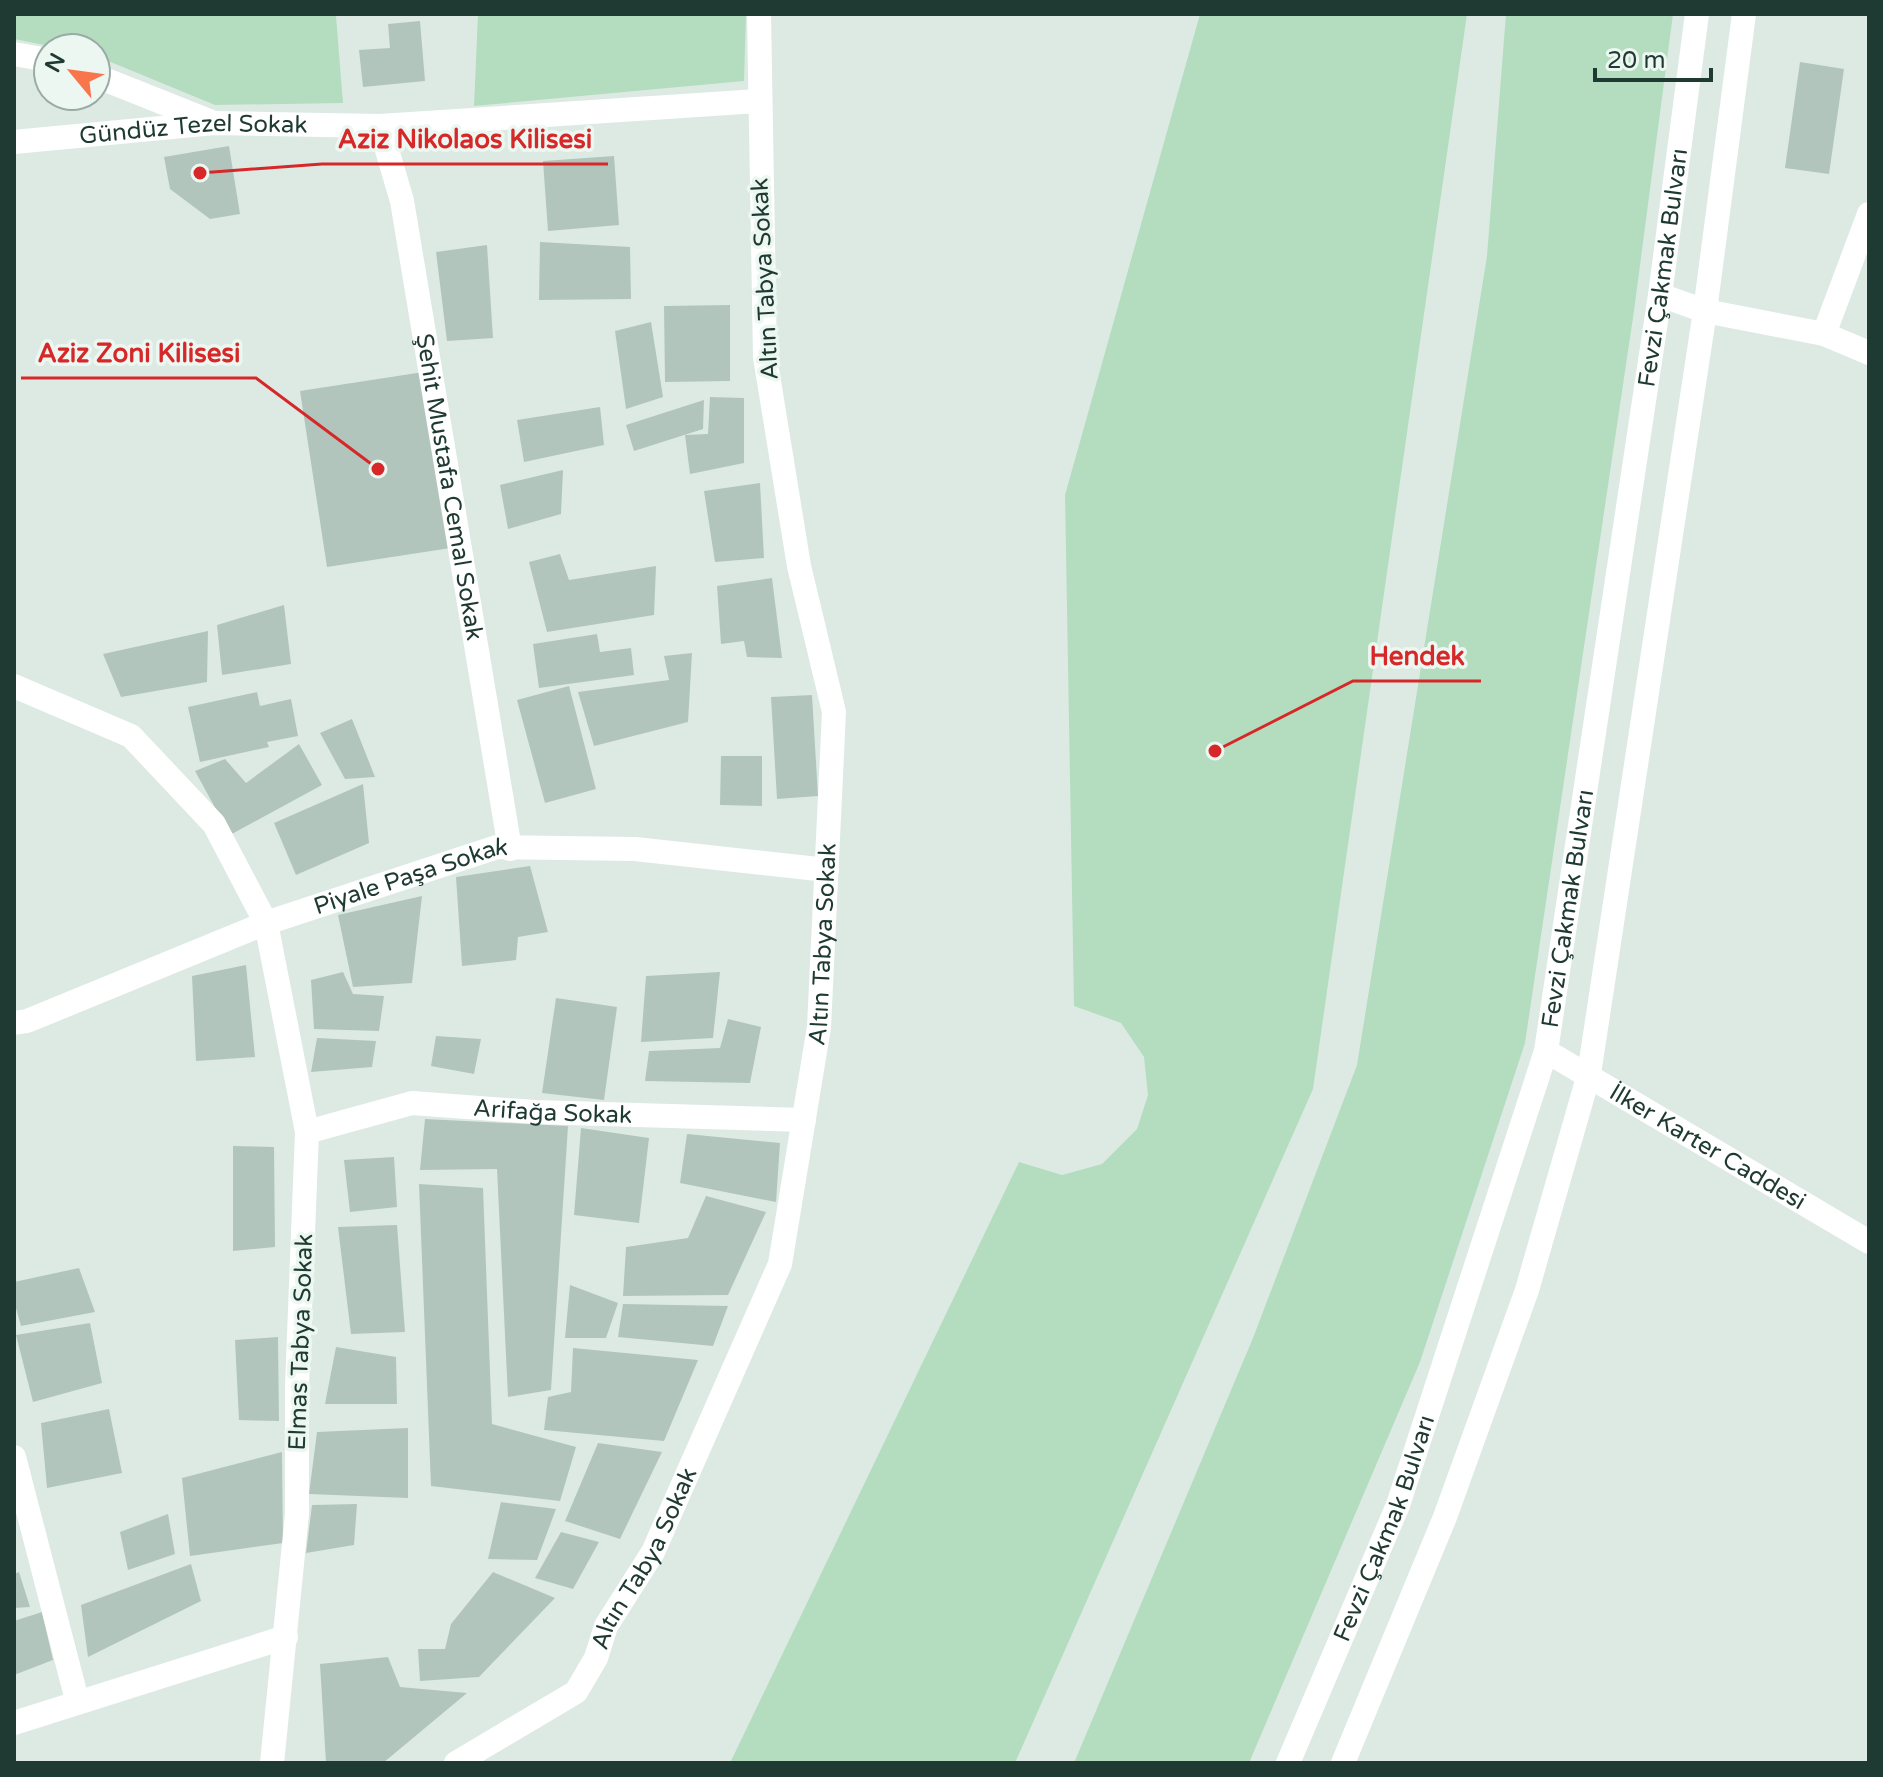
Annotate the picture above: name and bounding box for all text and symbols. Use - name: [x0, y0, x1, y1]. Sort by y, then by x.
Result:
- north arrow: [32, 32, 112, 112]
- scale bar: [1595, 32, 1711, 82]
- text: 20 m: [1607, 46, 1665, 75]
- text: N: [40, 49, 71, 77]
- street label: Gündüz Tezel Sokak: [78, 108, 308, 150]
- callout: Aziz Nikolaos Kilisesi: [322, 114, 608, 164]
- text: Aziz Nikolaos Kilisesi: [338, 124, 592, 155]
- street label: Fevzi Çakmak Bulvarı: [1632, 147, 1694, 389]
- street label: Altın Tabya Sokak: [745, 177, 785, 381]
- callout: Aziz Zoni Kilisesi: [21, 328, 256, 378]
- street label: Şehit Mustafa Cemal Sokak: [410, 331, 489, 643]
- text: Aziz Zoni Kilisesi: [38, 338, 240, 369]
- callout: Hendek: [1353, 631, 1481, 681]
- text: Hendek: [1369, 641, 1465, 672]
- street label: Fevzi Çakmak Bulvarı: [1535, 788, 1600, 1030]
- street label: Piyale Paşa Sokak: [310, 832, 508, 921]
- street label: Altın Tabya Sokak: [802, 842, 842, 1047]
- street label: İlker Karter Caddesi: [1604, 1077, 1811, 1216]
- street label: Arifağa Sokak: [472, 1093, 633, 1129]
- street label: Elmas Tabya Sokak: [283, 1233, 319, 1451]
- street label: Fevzi Çakmak Bulvarı: [1327, 1411, 1441, 1646]
- street label: Altın Tabya Sokak: [585, 1463, 703, 1653]

